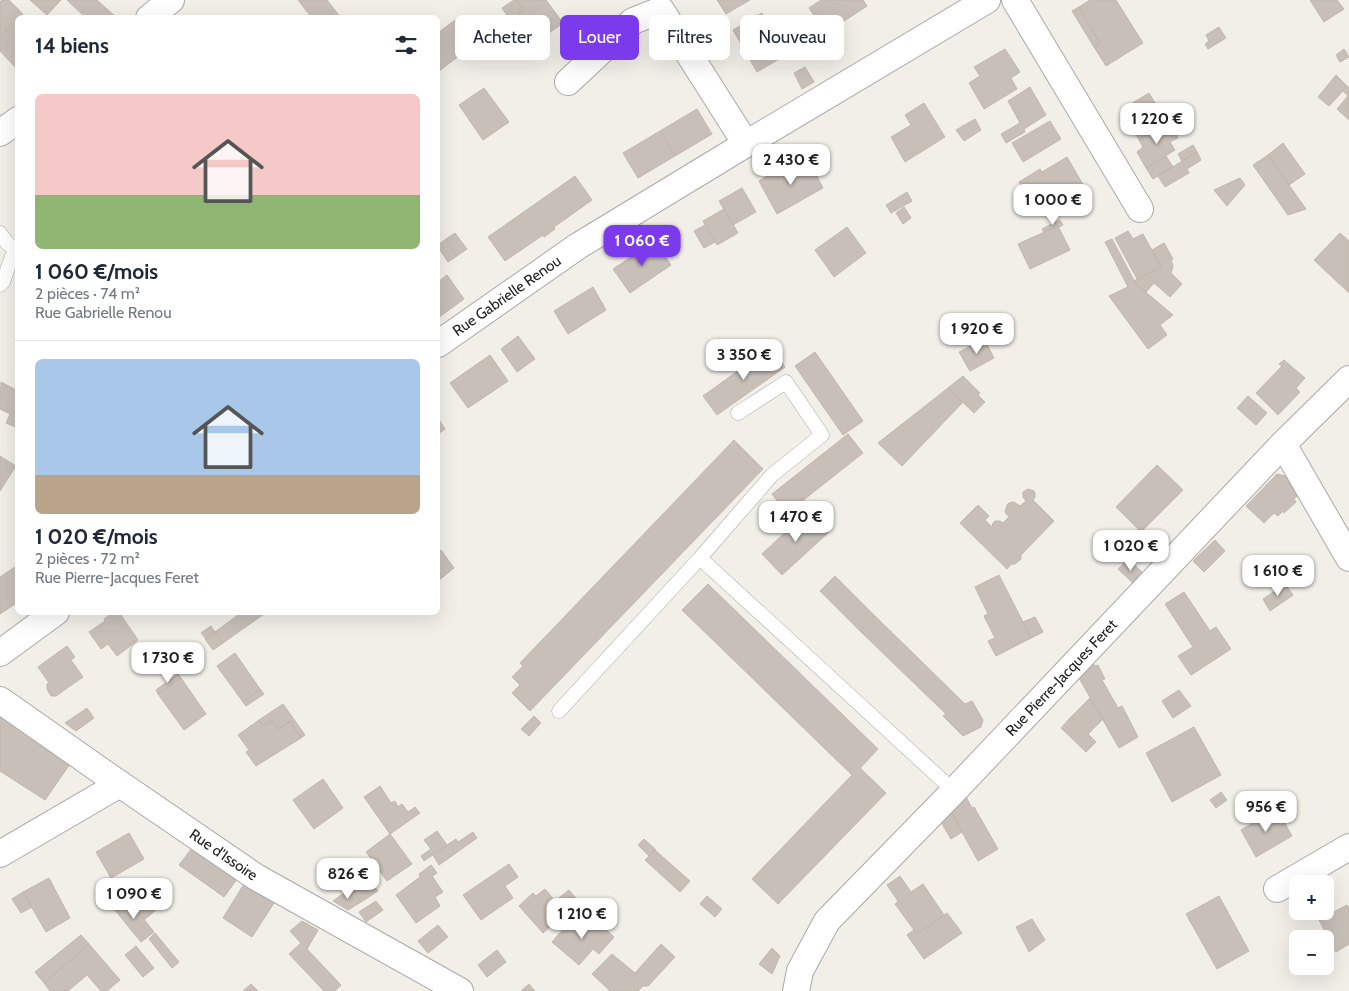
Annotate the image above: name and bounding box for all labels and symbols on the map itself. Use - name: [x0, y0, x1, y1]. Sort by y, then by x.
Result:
- pin: 1 220 €: [1111, 102, 1203, 145]
- pin: 2 430 €: [745, 144, 837, 186]
- pin: 1 000 €: [1007, 184, 1099, 226]
- pin: 1 060 €: [596, 224, 688, 267]
- street label: Rue Gabrielle Renou: [449, 252, 564, 340]
- pin: 1 920 €: [931, 312, 1023, 355]
- pin: 3 350 €: [698, 338, 790, 381]
- pin: 1 470 €: [750, 500, 842, 543]
- pin: 1 020 €: [1085, 530, 1177, 572]
- pin: 1 610 €: [1232, 554, 1324, 597]
- street label: Rue Pierre-Jacques Feret: [1002, 616, 1121, 740]
- pin: 1 730 €: [122, 642, 214, 684]
- pin: 956 €: [1231, 790, 1301, 833]
- street label: Rue d'Issoire: [186, 825, 261, 885]
- pin: 826 €: [313, 858, 383, 900]
- pin: 1 090 €: [88, 878, 180, 920]
- pin: 1 210 €: [536, 898, 628, 940]

